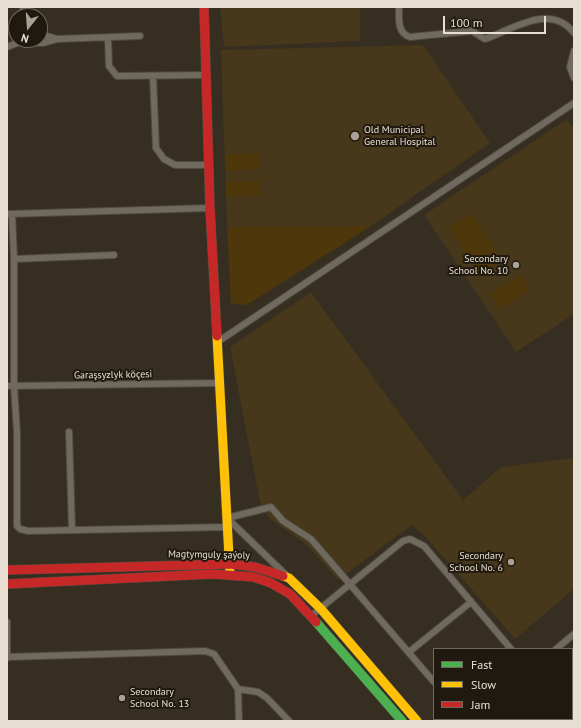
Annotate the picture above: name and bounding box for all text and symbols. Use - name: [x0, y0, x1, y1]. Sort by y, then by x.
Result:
- north arrow: [8, 8, 48, 48]
- scale bar: [445, 8, 548, 34]
- text: 100 m: [450, 15, 483, 30]
- text: N: [19, 31, 30, 46]
- place label: Old Municipal General Hospital: [364, 124, 435, 148]
- marker: Old Municipal General Hospital: [349, 130, 361, 142]
- place label: Secondary School No. 10: [449, 253, 508, 276]
- marker: Secondary School No. 10: [511, 260, 521, 270]
- street label: Garaşsyzlyk köçesi: [74, 368, 152, 382]
- street label: Magtymguly şaýoly: [168, 548, 250, 562]
- place label: Secondary School No. 6: [449, 550, 503, 574]
- marker: Secondary School No. 6: [506, 557, 516, 567]
- legend: [433, 648, 573, 720]
- text: Fast: [471, 657, 492, 672]
- text: Slow: [471, 677, 496, 692]
- place label: Secondary School No. 13: [130, 686, 189, 710]
- marker: Secondary School No. 13: [117, 693, 127, 703]
- text: Jam: [471, 697, 490, 712]

